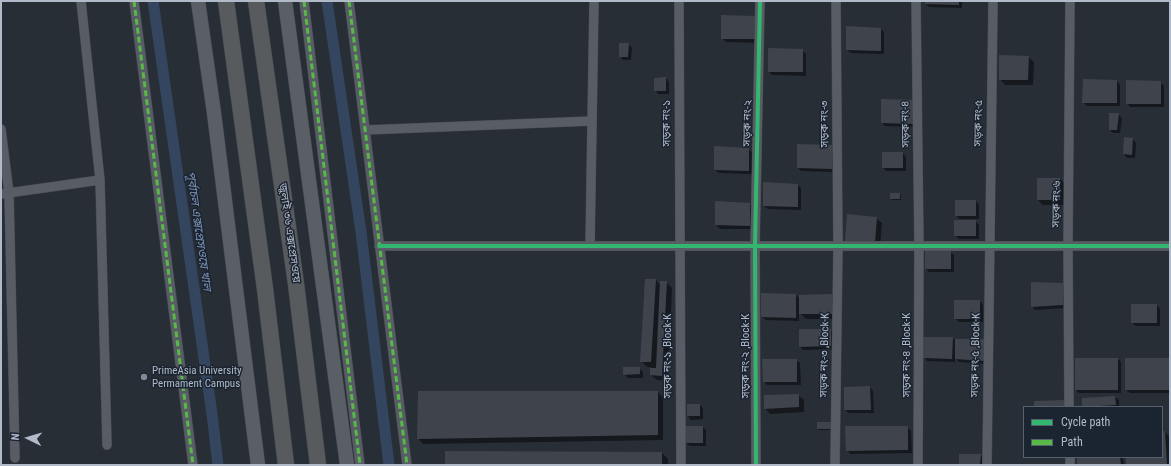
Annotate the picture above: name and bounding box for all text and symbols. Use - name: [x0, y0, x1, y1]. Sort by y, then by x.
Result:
- street label: সড়ক নং-১: [660, 100, 674, 146]
- street label: সড়ক নং-২: [741, 100, 755, 146]
- street label: সড়ক নং-৫: [972, 100, 986, 146]
- street label: সড়ক নং-৩: [818, 101, 832, 147]
- street label: সড়ক নং-৪: [899, 101, 913, 147]
- water label: পূর্বাচল এক্সপ্রেসওয়ে খাল: [182, 170, 214, 292]
- street label: সড়ক নং-৬: [1050, 181, 1064, 227]
- street label: জুলাই ৩৬ এক্সপ্রেসওয়ে: [275, 182, 303, 284]
- street label: সড়ক নং-৩ ,Block-K: [818, 313, 832, 397]
- street label: সড়ক নং-৪ ,Block-K: [900, 313, 914, 397]
- street label: সড়ক নং-৫ ,Block-K: [969, 313, 983, 397]
- street label: সড়ক নং-১ ,Block-K: [661, 314, 675, 398]
- street label: সড়ক নং-২ ,Block-K: [739, 314, 753, 398]
- place label: PrimeAsia University Permament Campus: [152, 364, 242, 390]
- marker: PrimeAsia University Permament Campus: [139, 372, 149, 382]
- legend: [1023, 406, 1163, 458]
- text: Cycle path: [1061, 415, 1110, 429]
- north arrow: [8, 418, 48, 458]
- text: N: [9, 433, 22, 441]
- text: Path: [1061, 435, 1083, 449]

